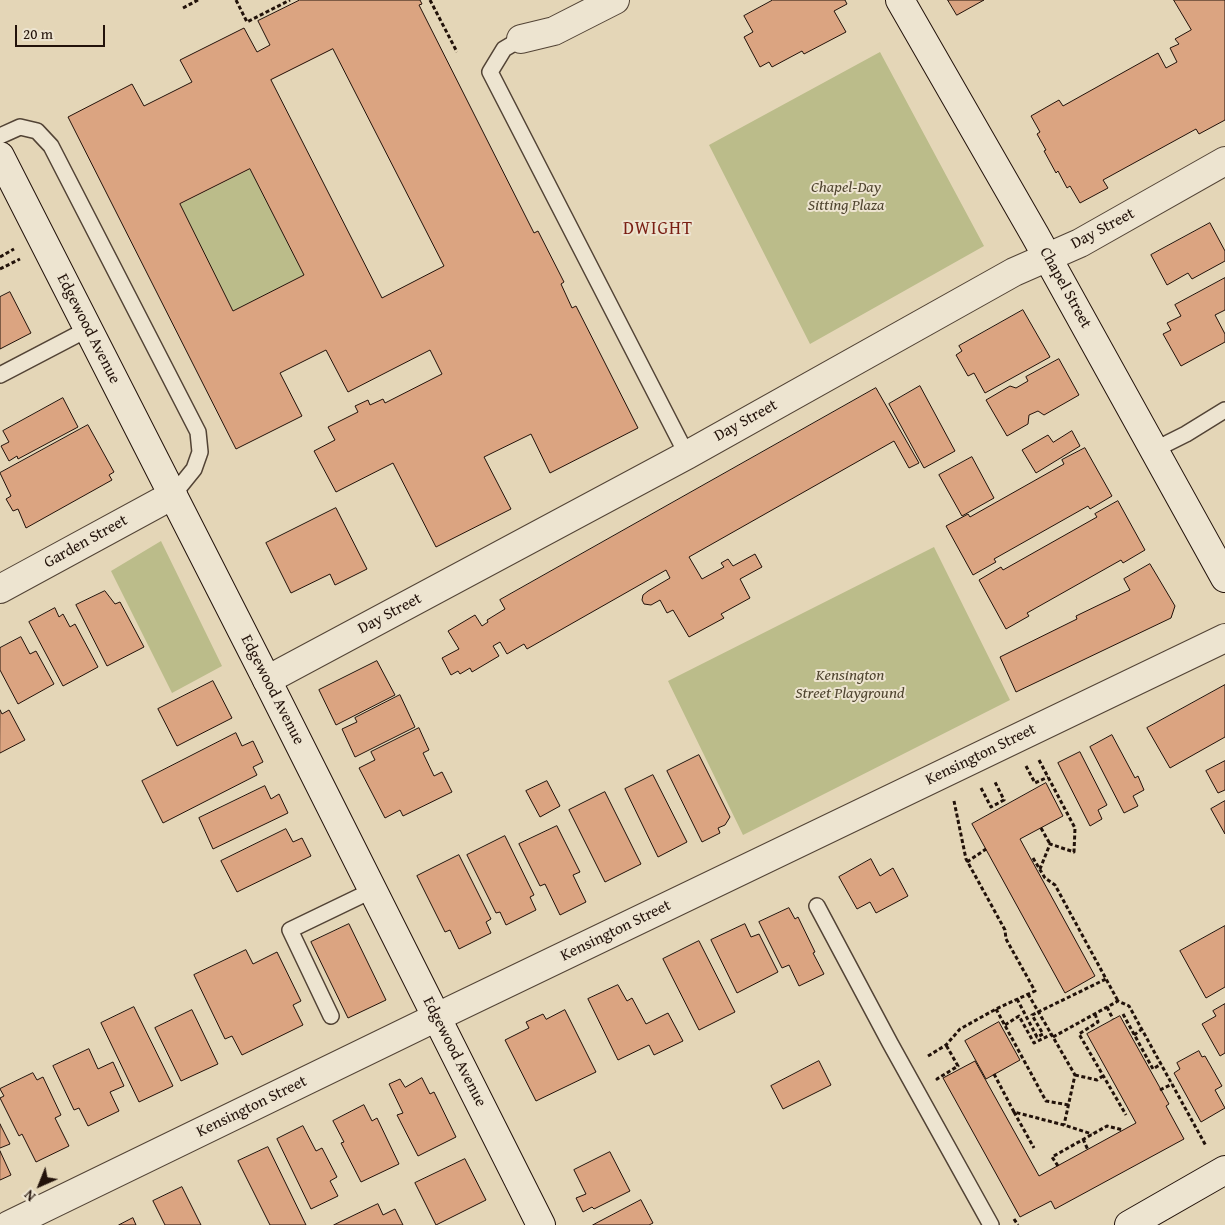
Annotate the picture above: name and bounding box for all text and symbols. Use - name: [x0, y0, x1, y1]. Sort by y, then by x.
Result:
- scale bar: [18, 15, 108, 47]
- text: 20 m: [23, 23, 53, 44]
- park label: Chapel-Day Sitting Plaza: [808, 178, 884, 216]
- street label: Day Street: [1068, 204, 1138, 254]
- district label: DWIGHT: [622, 218, 694, 240]
- street label: Chapel Street: [1035, 244, 1095, 332]
- street label: Edgewood Avenue: [52, 271, 124, 387]
- street label: Day Street: [711, 396, 781, 446]
- street label: Garden Street: [41, 511, 131, 573]
- street label: Day Street: [355, 589, 425, 639]
- street label: Edgewood Avenue: [236, 632, 308, 748]
- park label: Kensington Street Playground: [795, 666, 905, 704]
- street label: Kensington Street: [923, 720, 1039, 790]
- street label: Kensington Street: [558, 896, 674, 966]
- street label: Edgewood Avenue: [418, 994, 490, 1110]
- street label: Kensington Street: [194, 1072, 310, 1142]
- north arrow: [15, 1160, 65, 1210]
- text: N: [19, 1185, 40, 1206]

